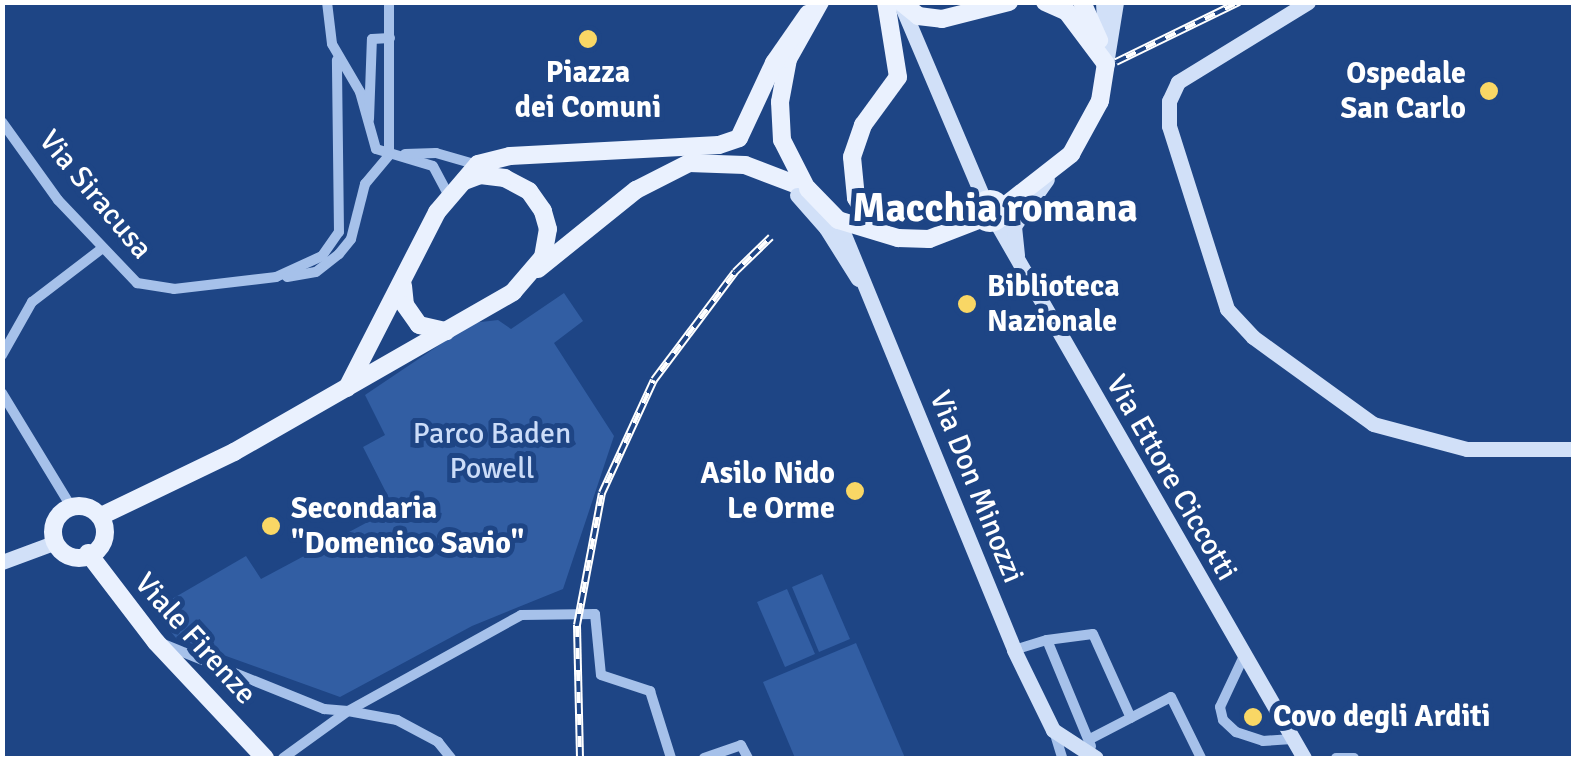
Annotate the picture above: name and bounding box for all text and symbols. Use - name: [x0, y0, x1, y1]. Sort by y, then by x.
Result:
- marker: Piazza dei Comuni: [577, 28, 599, 50]
- place label: Piazza dei Comuni: [515, 55, 661, 126]
- place label: Ospedale San Carlo: [1341, 56, 1466, 126]
- marker: Ospedale San Carlo: [1476, 78, 1502, 104]
- street label: Via Siracusa: [31, 123, 159, 267]
- district label: Macchia romana: [852, 184, 1138, 232]
- place label: Biblioteca Nazionale: [987, 269, 1120, 340]
- marker: Biblioteca Nazionale: [956, 293, 978, 315]
- street label: Via Ettore Ciccotti: [1098, 369, 1244, 587]
- street label: Via Don Minozzi: [921, 386, 1031, 588]
- park label: Parco Baden Powell: [413, 416, 571, 486]
- place label: Asilo Nido Le Orme: [701, 456, 835, 526]
- marker: Asilo Nido Le Orme: [844, 480, 866, 502]
- place label: Secondaria "Domenico Savio": [291, 491, 524, 562]
- marker: Secondaria "Domenico Savio": [260, 515, 282, 537]
- street label: Viale Firenze: [127, 566, 263, 712]
- place label: Covo degli Arditi: [1273, 699, 1490, 735]
- marker: Covo degli Arditi: [1242, 706, 1264, 728]

